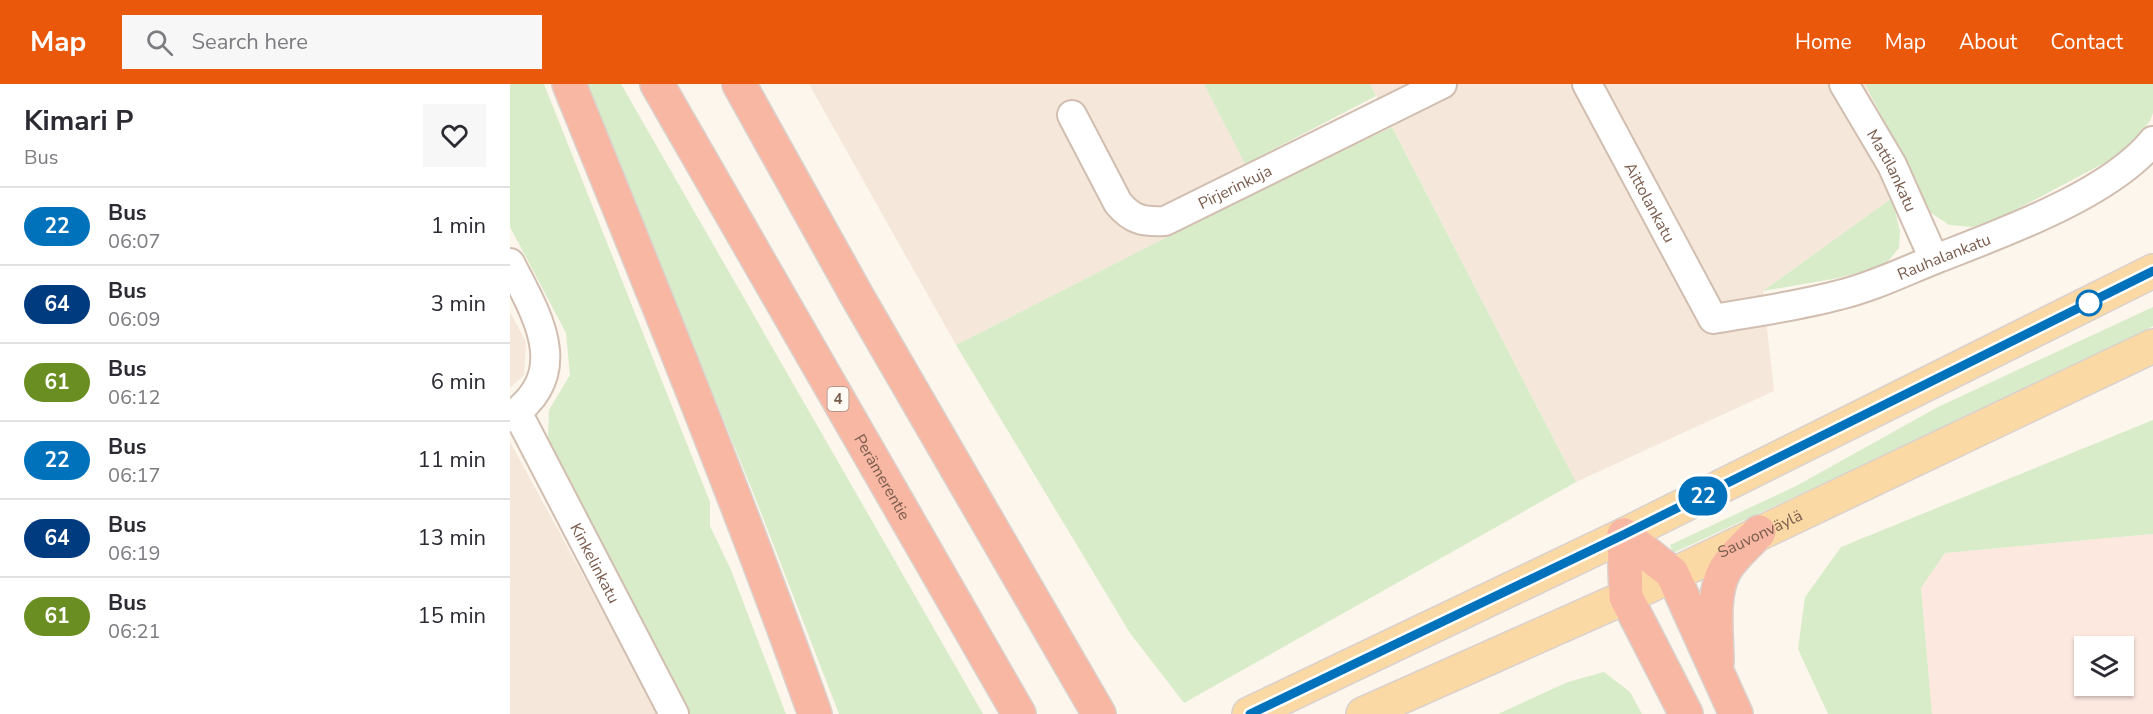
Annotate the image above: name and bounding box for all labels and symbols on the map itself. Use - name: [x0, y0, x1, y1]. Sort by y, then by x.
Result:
- street label: Mattilankatu: [1861, 125, 1922, 216]
- street label: Aittolankatu: [1619, 158, 1680, 247]
- street label: Pirjerinkuja: [1195, 160, 1276, 215]
- street label: Rauhalankatu: [1894, 229, 1994, 286]
- unlabelled marker: [2076, 290, 2102, 316]
- road number: 4: [828, 387, 848, 411]
- street label: Perämerentie: [848, 430, 915, 524]
- line badge: 22: [1676, 476, 1730, 516]
- street label: Sauvonväylä: [1714, 505, 1806, 564]
- street label: Kinkelinkatu: [565, 519, 625, 607]

